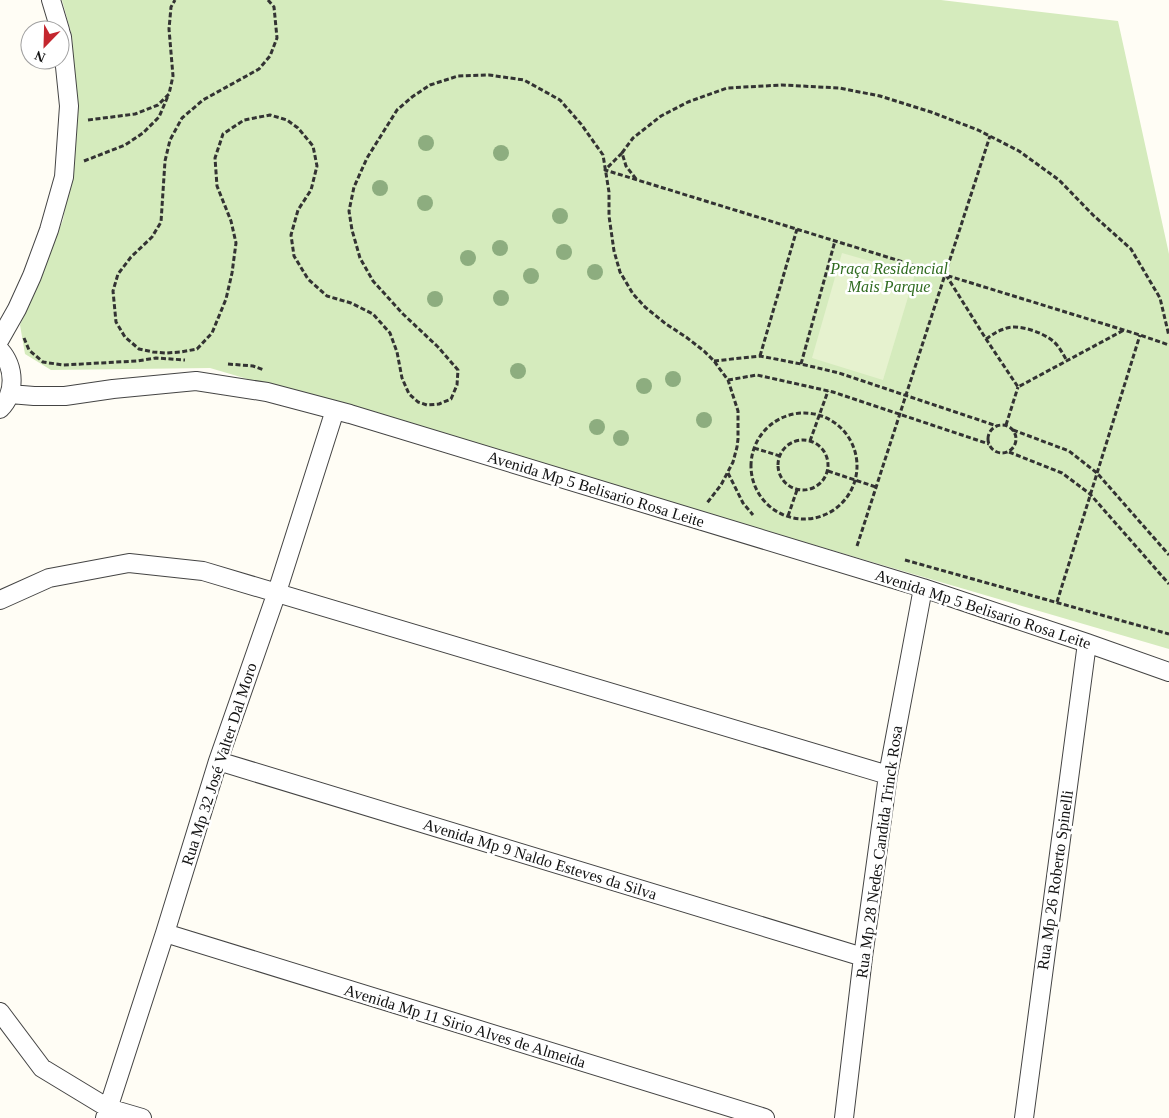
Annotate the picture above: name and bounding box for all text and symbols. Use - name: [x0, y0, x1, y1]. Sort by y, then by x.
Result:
- north arrow: [20, 20, 70, 70]
- text: N: [33, 48, 48, 65]
- park label: Praça Residencial Mais Parque: [829, 260, 948, 296]
- street label: Avenida Mp 5 Belisario Rosa Leite: [485, 448, 706, 531]
- street label: Avenida Mp 5 Belisario Rosa Leite: [873, 566, 1093, 653]
- street label: Rua Mp 32 José Valter Dal Moro: [178, 661, 261, 868]
- street label: Rua Mp 28 Nedes Candida Trinck Rosa: [853, 725, 906, 980]
- street label: Rua Mp 26 Roberto Spinelli: [1034, 788, 1077, 971]
- street label: Avenida Mp 9 Naldo Esteves da Silva: [421, 815, 659, 904]
- street label: Avenida Mp 11 Sirio Alves de Almeida: [342, 981, 588, 1072]

